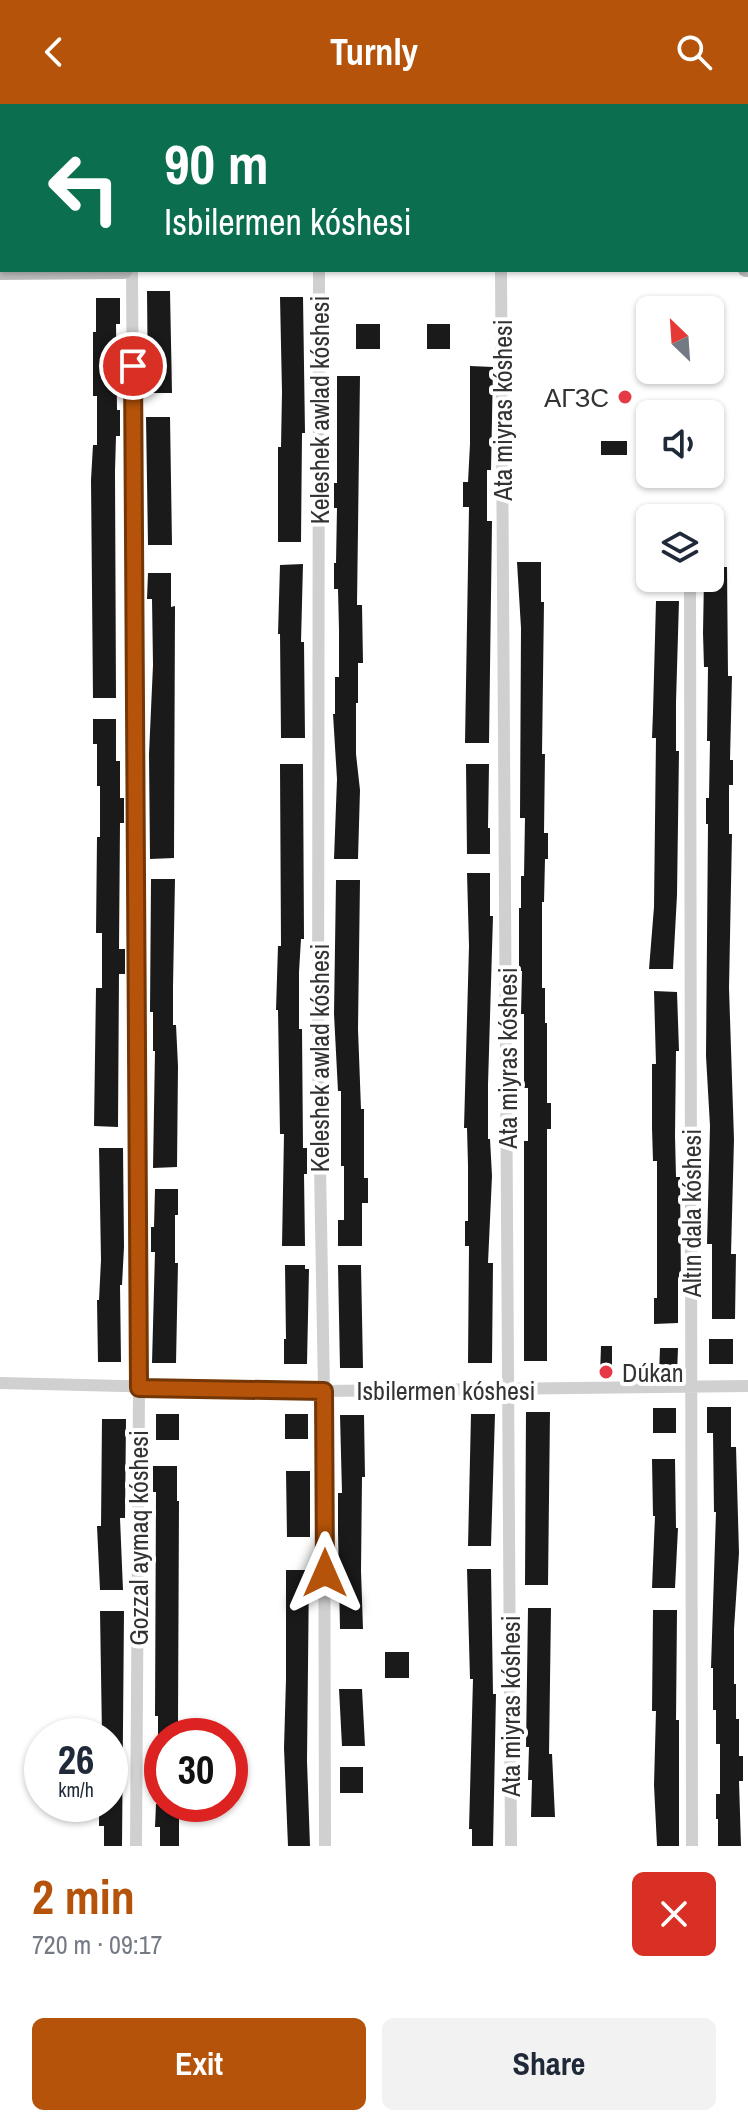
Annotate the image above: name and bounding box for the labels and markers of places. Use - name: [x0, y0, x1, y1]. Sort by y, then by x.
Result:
- pin: [99, 332, 167, 400]
- place label: АГЗС: [544, 380, 609, 415]
- marker: АГЗС: [616, 388, 634, 406]
- place label: Dúkan: [622, 1355, 684, 1390]
- marker: Dúkan: [597, 1363, 615, 1381]

